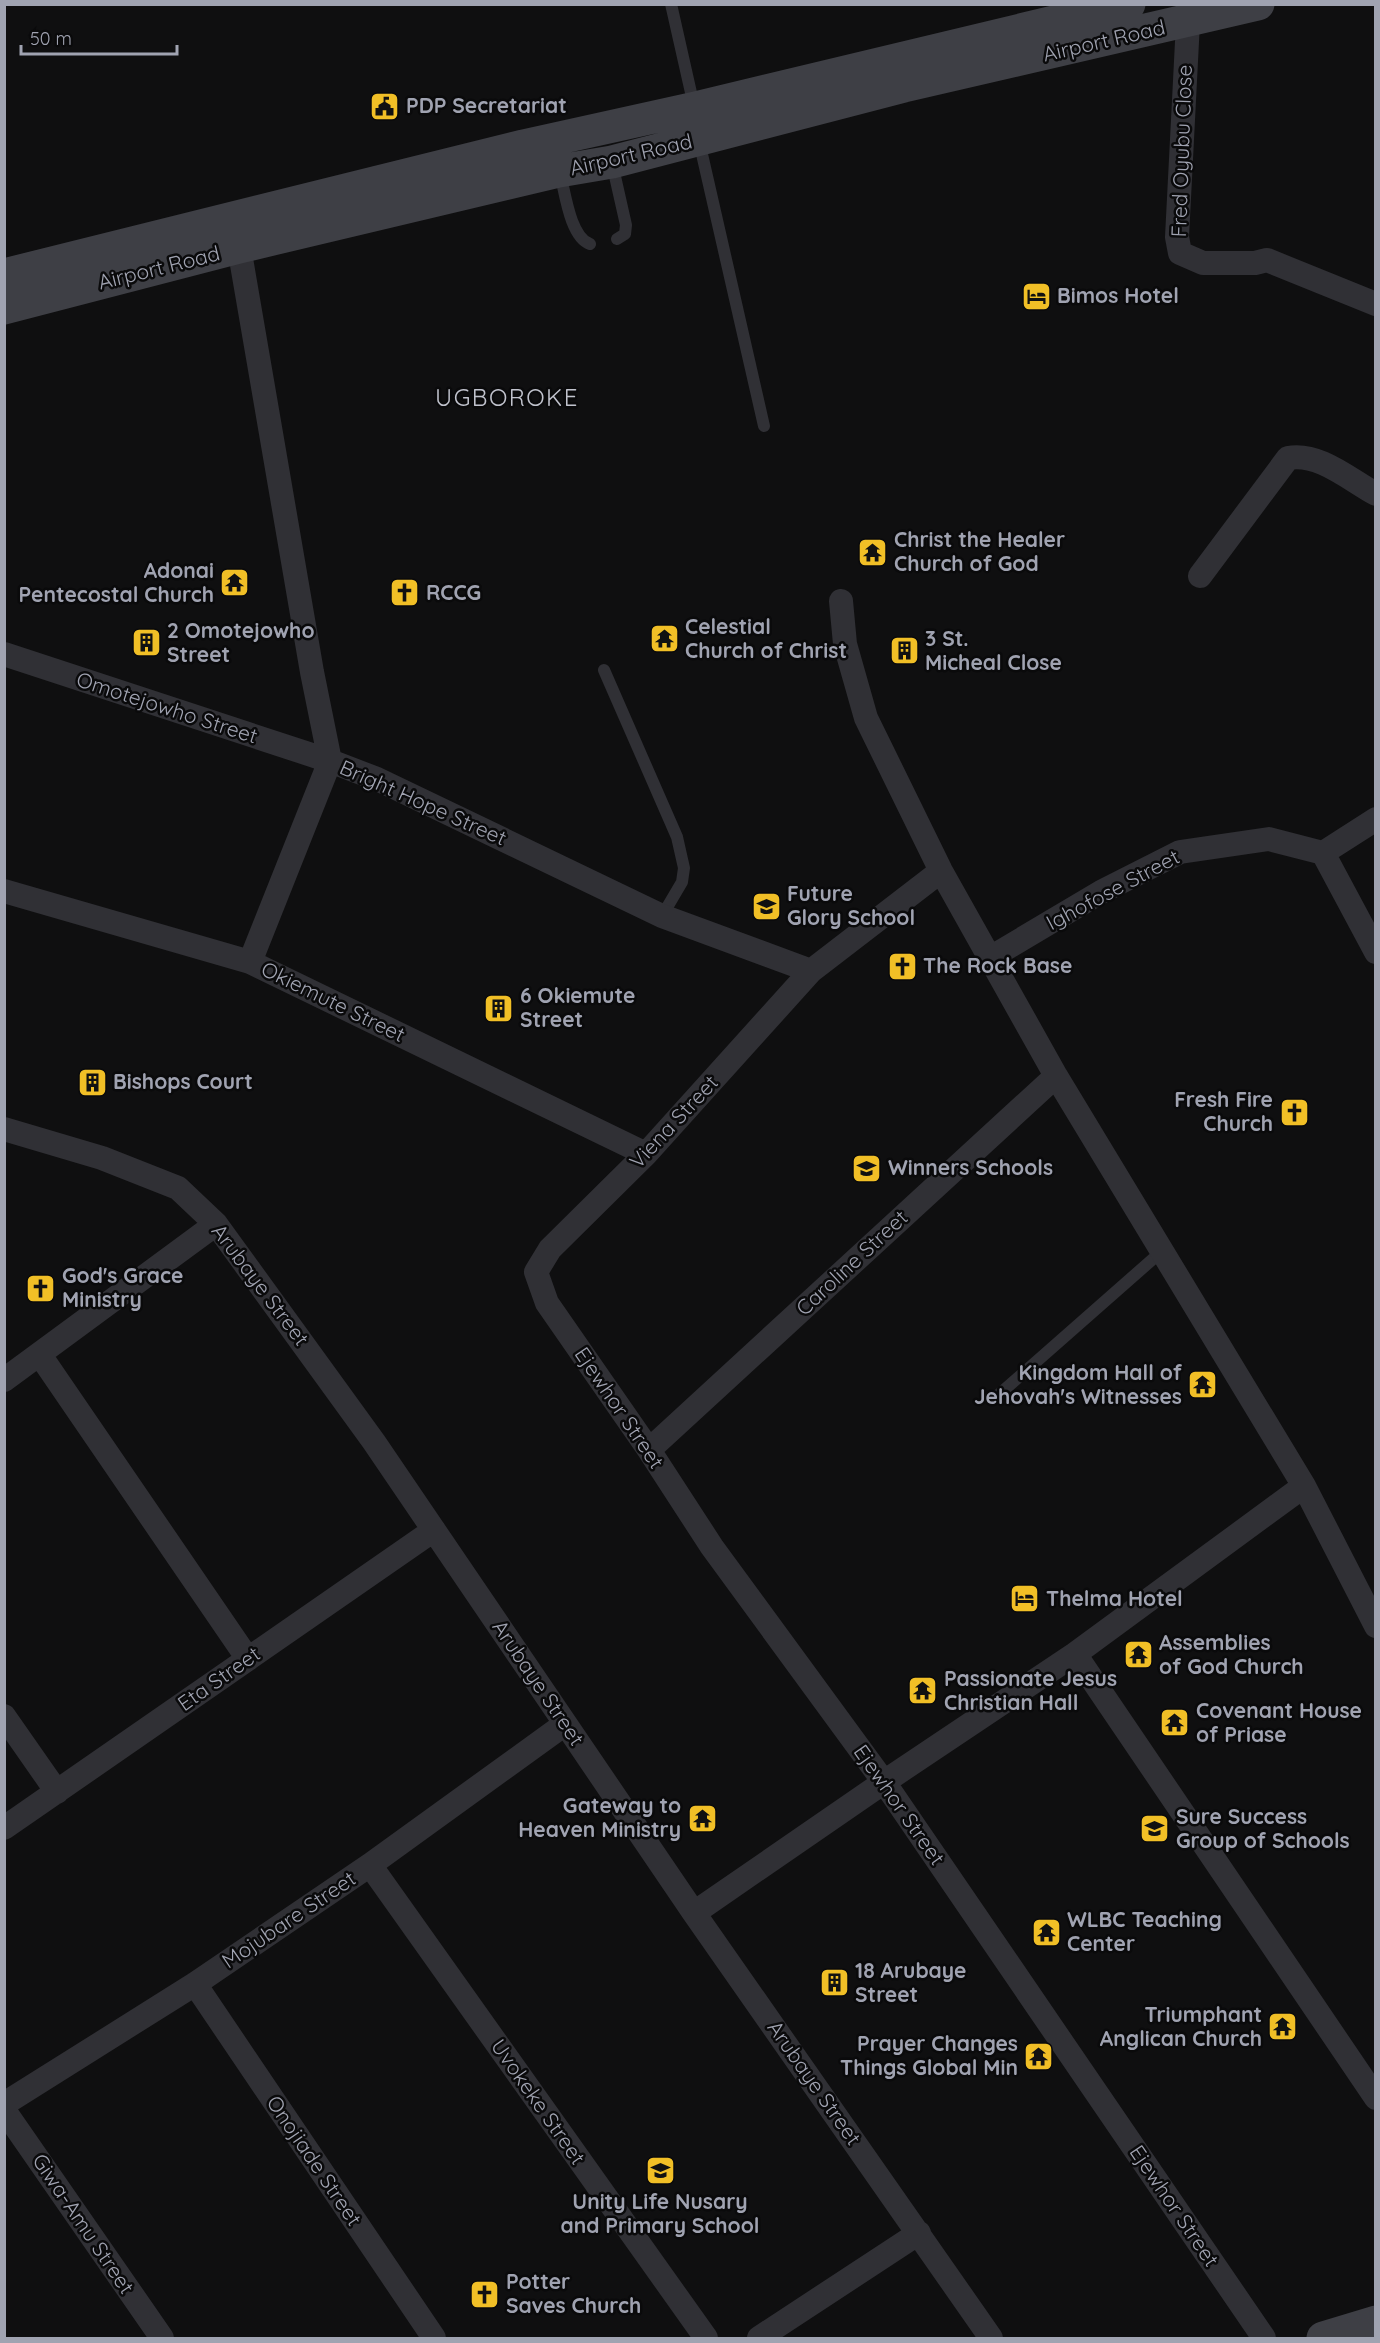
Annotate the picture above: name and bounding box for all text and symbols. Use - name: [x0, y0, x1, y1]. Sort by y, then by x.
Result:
- street label: Airport Road: [1040, 13, 1167, 67]
- scale bar: [21, 18, 177, 56]
- text: 50 m: [30, 27, 72, 50]
- street label: Fred Oyubu Close: [1165, 64, 1197, 238]
- public building icon: PDP Secretariat: [369, 90, 401, 122]
- place label: PDP Secretariat: [406, 92, 567, 118]
- street label: Airport Road: [567, 127, 694, 181]
- street label: Airport Road: [95, 239, 222, 295]
- hotel icon: Bimos Hotel: [1020, 280, 1052, 312]
- place label: Bimos Hotel: [1057, 282, 1179, 308]
- district label: UGBOROKE: [435, 382, 579, 412]
- place label: Christ the Healer Church of God: [894, 526, 1065, 576]
- temple icon: Christ the Healer Church of God: [857, 536, 889, 568]
- place label: Adonai Pentecostal Church: [19, 557, 214, 607]
- temple icon: Adonai Pentecostal Church: [219, 567, 251, 599]
- church icon: RCCG: [389, 577, 421, 609]
- place label: RCCG: [426, 579, 481, 605]
- place label: Celestial Church of Christ: [685, 613, 847, 663]
- place label: 2 Omotejowho Street: [167, 617, 315, 667]
- temple icon: Celestial Church of Christ: [648, 623, 680, 655]
- place label: 3 St. Micheal Close: [925, 625, 1062, 675]
- building icon: 2 Omotejowho Street: [130, 627, 162, 659]
- building icon: 3 St. Micheal Close: [888, 635, 920, 667]
- street label: Omotejowho Street: [74, 666, 261, 749]
- street label: Bright Hope Street: [336, 754, 511, 850]
- street label: Ighofose Street: [1041, 843, 1184, 935]
- place label: Future Glory School: [787, 880, 915, 930]
- school or university icon: Future Glory School: [750, 890, 782, 922]
- church icon: The Rock Base: [886, 950, 918, 982]
- place label: The Rock Base: [923, 952, 1072, 978]
- street label: Okiemute Street: [257, 955, 410, 1047]
- place label: 6 Okiemute Street: [520, 982, 635, 1032]
- building icon: 6 Okiemute Street: [483, 992, 515, 1024]
- building icon: Bishops Court: [76, 1066, 108, 1098]
- place label: Bishops Court: [113, 1068, 253, 1094]
- street label: Viena Street: [623, 1069, 723, 1173]
- place label: Fresh Fire Church: [1174, 1086, 1273, 1136]
- church icon: Fresh Fire Church: [1278, 1096, 1310, 1128]
- school or university icon: Winners Schools: [851, 1152, 883, 1184]
- place label: Winners Schools: [888, 1154, 1053, 1180]
- street label: Caroline Street: [790, 1204, 913, 1321]
- street label: Arubaye Street: [207, 1218, 315, 1350]
- place label: God's Grace Ministry: [62, 1262, 183, 1312]
- church icon: God's Grace Ministry: [25, 1272, 57, 1304]
- street label: Ejewhor Street: [570, 1342, 670, 1473]
- place label: Kingdom Hall of Jehovah's Witnesses: [974, 1359, 1183, 1409]
- temple icon: Kingdom Hall of Jehovah's Witnesses: [1187, 1369, 1219, 1401]
- hotel icon: Thelma Hotel: [1009, 1583, 1041, 1615]
- place label: Thelma Hotel: [1046, 1585, 1183, 1611]
- street label: Arubaye Street: [487, 1615, 590, 1750]
- place label: Assemblies of God Church: [1159, 1629, 1304, 1679]
- temple icon: Assemblies of God Church: [1122, 1639, 1154, 1671]
- street label: Eta Street: [172, 1640, 265, 1716]
- place label: Passionate Jesus Christian Hall: [944, 1665, 1117, 1715]
- temple icon: Passionate Jesus Christian Hall: [907, 1675, 939, 1707]
- place label: Covenant House of Priase: [1196, 1697, 1362, 1747]
- temple icon: Covenant House of Priase: [1159, 1707, 1191, 1739]
- street label: Ejewhor Street: [849, 1739, 951, 1870]
- place label: Gateway to Heaven Ministry: [518, 1792, 681, 1842]
- temple icon: Gateway to Heaven Ministry: [686, 1802, 718, 1834]
- place label: Sure Success Group of Schools: [1176, 1803, 1350, 1853]
- school or university icon: Sure Success Group of Schools: [1139, 1813, 1171, 1845]
- street label: Mojubare Street: [217, 1865, 360, 1973]
- place label: WLBC Teaching Center: [1067, 1906, 1222, 1956]
- temple icon: WLBC Teaching Center: [1030, 1916, 1062, 1948]
- place label: 18 Arubaye Street: [855, 1957, 966, 2007]
- building icon: 18 Arubaye Street: [818, 1967, 850, 1999]
- place label: Triumphant Anglican Church: [1100, 2001, 1262, 2051]
- temple icon: Triumphant Anglican Church: [1267, 2011, 1299, 2043]
- street label: Arubaye Street: [762, 2015, 867, 2150]
- place label: Prayer Changes Things Global Min: [840, 2030, 1018, 2080]
- street label: Uvokeke Street: [486, 2034, 592, 2169]
- temple icon: Prayer Changes Things Global Min: [1023, 2040, 1055, 2072]
- street label: Onojiade Street: [262, 2090, 368, 2231]
- street label: Ejewhor Street: [1125, 2140, 1225, 2271]
- street label: Giwa-Amu Street: [27, 2148, 140, 2299]
- school or university icon: Unity Life Nusary and Primary School: [644, 2155, 676, 2187]
- place label: Unity Life Nusary and Primary School: [560, 2188, 760, 2238]
- place label: Potter Saves Church: [506, 2268, 641, 2318]
- church icon: Potter Saves Church: [469, 2278, 501, 2310]

